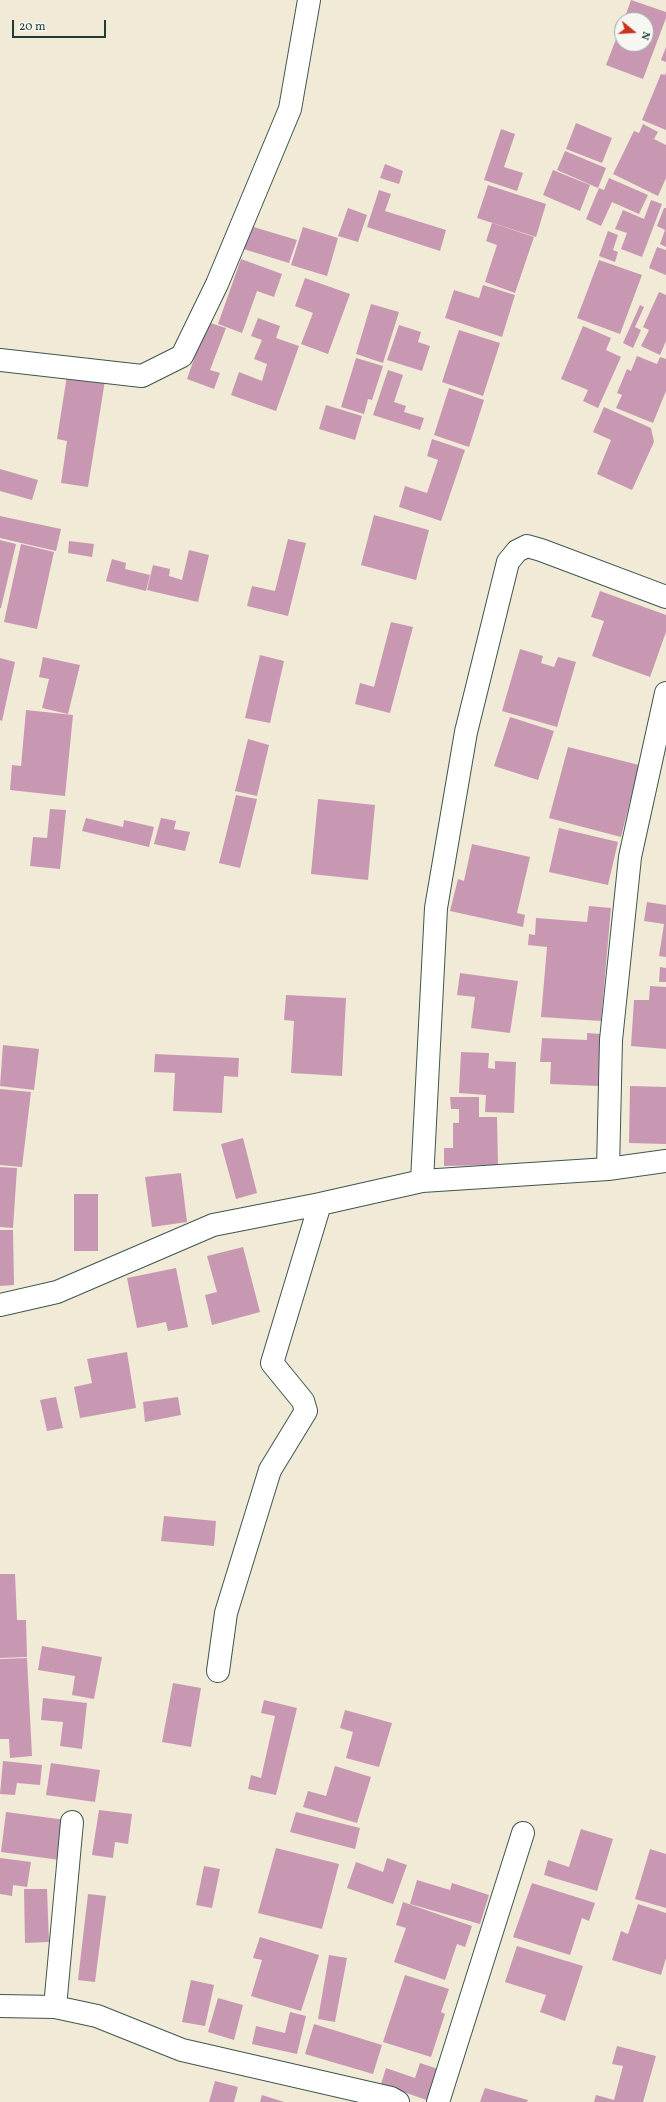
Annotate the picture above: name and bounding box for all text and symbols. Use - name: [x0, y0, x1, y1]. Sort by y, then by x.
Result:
- scale bar: [14, 12, 108, 38]
- north arrow: [614, 12, 654, 52]
- text: 20 m: [19, 19, 46, 35]
- text: N: [637, 29, 653, 42]

